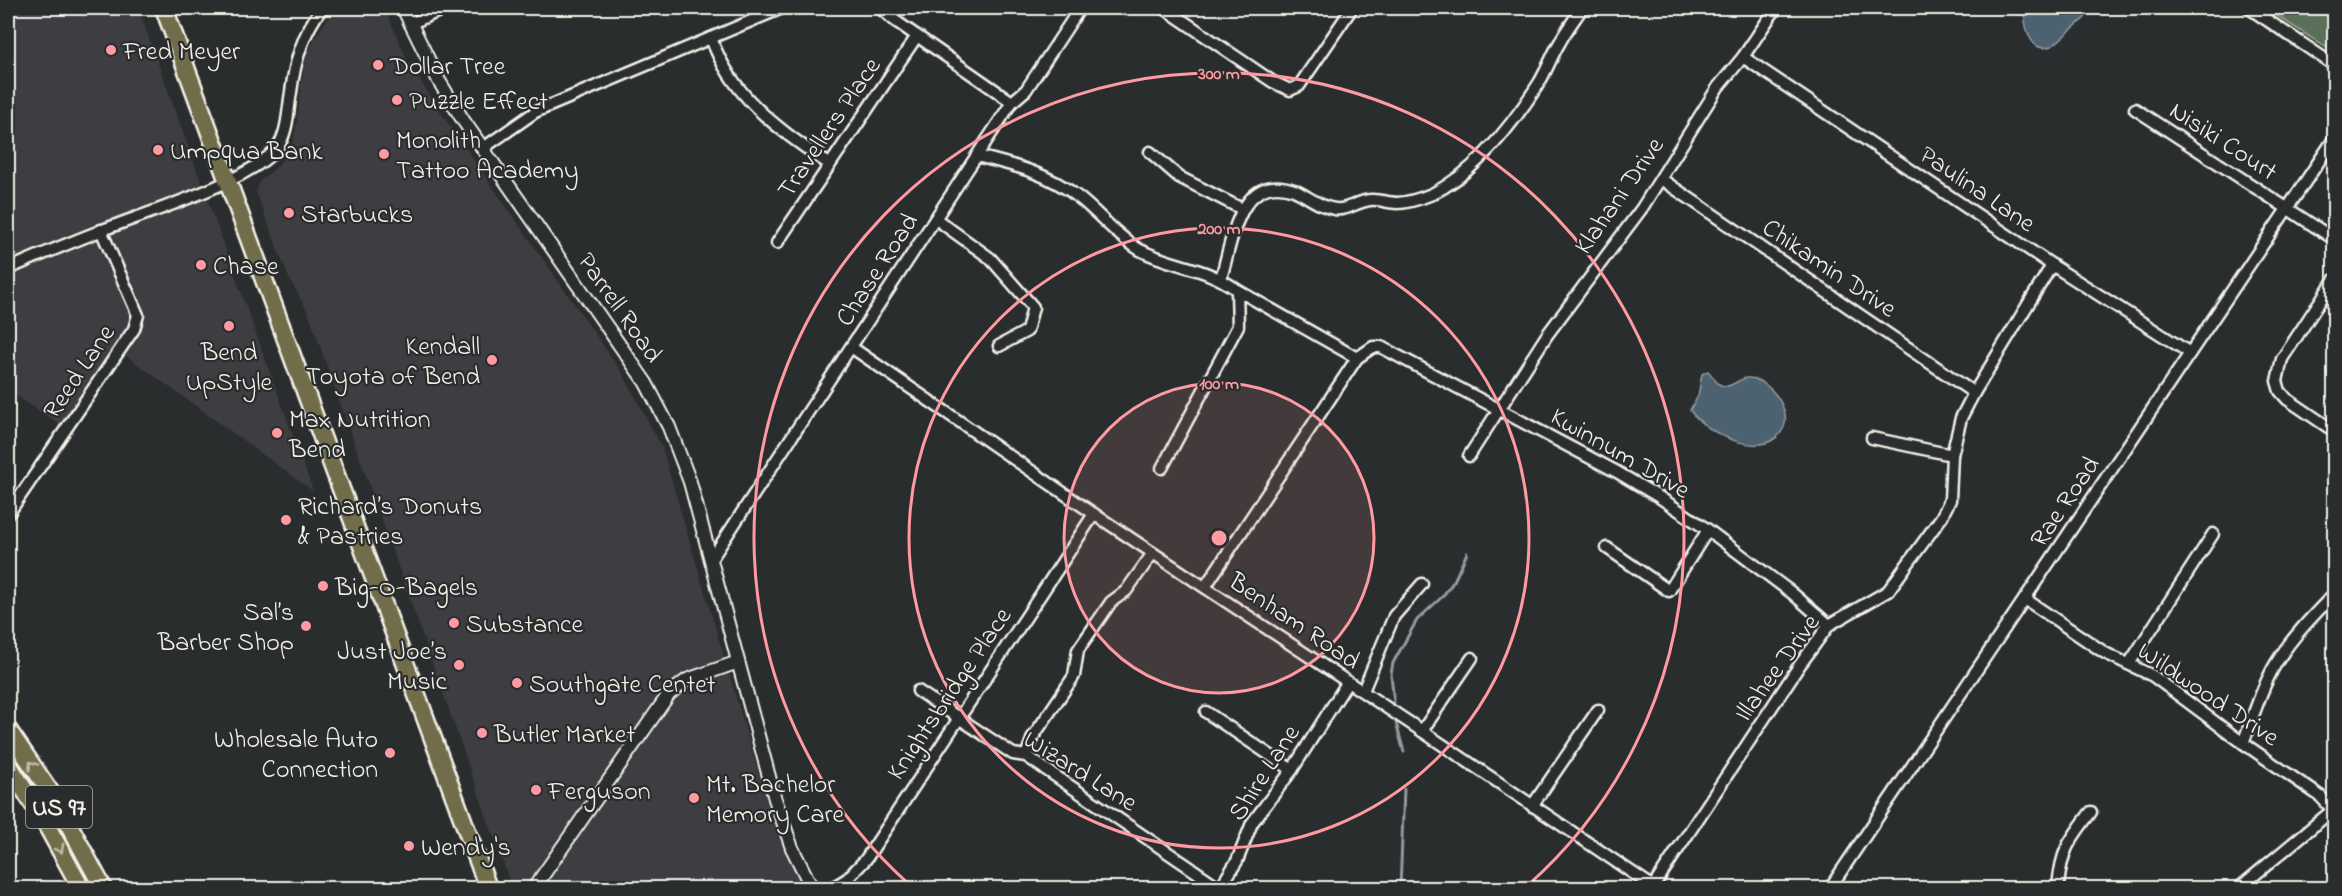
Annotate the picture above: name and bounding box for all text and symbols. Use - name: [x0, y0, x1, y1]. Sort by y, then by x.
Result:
- place label: Fred Meyer: [122, 34, 241, 72]
- marker: Fred Meyer: [104, 43, 118, 57]
- place label: Dollar Tree: [389, 49, 506, 87]
- street label: Travellers Place: [769, 50, 892, 207]
- marker: Dollar Tree: [371, 58, 385, 72]
- text: 300 m: [1197, 62, 1240, 88]
- place label: Puzzle Effect: [409, 84, 548, 122]
- marker: Puzzle Effect: [390, 93, 404, 107]
- street label: Nisiki Court: [2161, 93, 2284, 192]
- place label: Monolith Tattoo Academy: [396, 123, 578, 191]
- street label: Klahani Drive: [1566, 130, 1675, 263]
- place label: Umpqua Bank: [170, 134, 323, 172]
- street label: Paulina Lane: [1911, 138, 2042, 244]
- marker: Umpqua Bank: [151, 143, 165, 157]
- marker: Monolith Tattoo Academy: [377, 147, 391, 161]
- place label: Starbucks: [301, 197, 413, 235]
- marker: Starbucks: [282, 206, 296, 220]
- street label: Chase Road: [828, 206, 930, 335]
- street label: Chikamin Drive: [1753, 210, 1904, 329]
- text: 200 m: [1197, 217, 1241, 243]
- street label: Parrell Road: [567, 246, 671, 372]
- place label: Chase: [213, 249, 279, 287]
- marker: Chase: [194, 258, 208, 272]
- street label: Reed Lane: [35, 317, 126, 428]
- marker: Bend UpStyle: [222, 319, 236, 333]
- place label: Kendall Toyota of Bend: [306, 329, 480, 397]
- place label: Bend UpStyle: [186, 335, 273, 403]
- marker: Kendall Toyota of Bend: [485, 353, 499, 367]
- text: 100 m: [1199, 372, 1239, 398]
- street label: Kwinnum Drive: [1543, 399, 1697, 510]
- place label: Max Nutrition Bend: [288, 402, 431, 470]
- marker: Max Nutrition Bend: [270, 426, 284, 440]
- street label: Rae Road: [2022, 449, 2111, 556]
- place label: Richard’s Donuts & Pastries: [298, 489, 482, 557]
- marker: Richard’s Donuts & Pastries: [279, 513, 293, 527]
- centre of rings: [1209, 528, 1229, 548]
- street label: Benham Road: [1219, 564, 1367, 681]
- place label: Big-O-Bagels: [334, 570, 478, 608]
- marker: Big-O-Bagels: [316, 579, 330, 593]
- place label: Sal’s Barber Shop: [157, 595, 294, 663]
- street label: Knightsbridge Place: [879, 600, 1023, 789]
- place label: Substance: [466, 607, 584, 645]
- street label: Illahee Drive: [1726, 607, 1831, 731]
- marker: Substance: [447, 616, 461, 630]
- marker: Sal’s Barber Shop: [299, 619, 313, 633]
- place label: Just Joe’s Music: [337, 634, 447, 702]
- street label: Wildwood Drive: [2129, 634, 2286, 757]
- marker: Just Joe’s Music: [452, 658, 466, 672]
- place label: Southgate Centet: [529, 667, 716, 705]
- marker: Southgate Centet: [510, 676, 524, 690]
- place label: Butler Market: [493, 717, 636, 755]
- street label: Shire Lane: [1220, 718, 1311, 829]
- place label: Wholesale Auto Connection: [214, 722, 378, 790]
- street label: Wizard Lane: [1015, 722, 1144, 823]
- marker: Butler Market: [475, 726, 489, 740]
- marker: Wholesale Auto Connection: [383, 746, 397, 760]
- one-way arrow: [28, 761, 40, 771]
- place label: Mt. Bachelor Memory Care: [706, 767, 845, 835]
- place label: Ferguson: [547, 774, 651, 812]
- marker: Ferguson: [529, 783, 543, 797]
- road number: US 97: [26, 786, 92, 828]
- marker: Mt. Bachelor Memory Care: [687, 791, 701, 805]
- place label: Wendy's: [421, 830, 511, 868]
- marker: Wendy's: [402, 839, 416, 853]
- one-way arrow: [53, 843, 65, 854]

